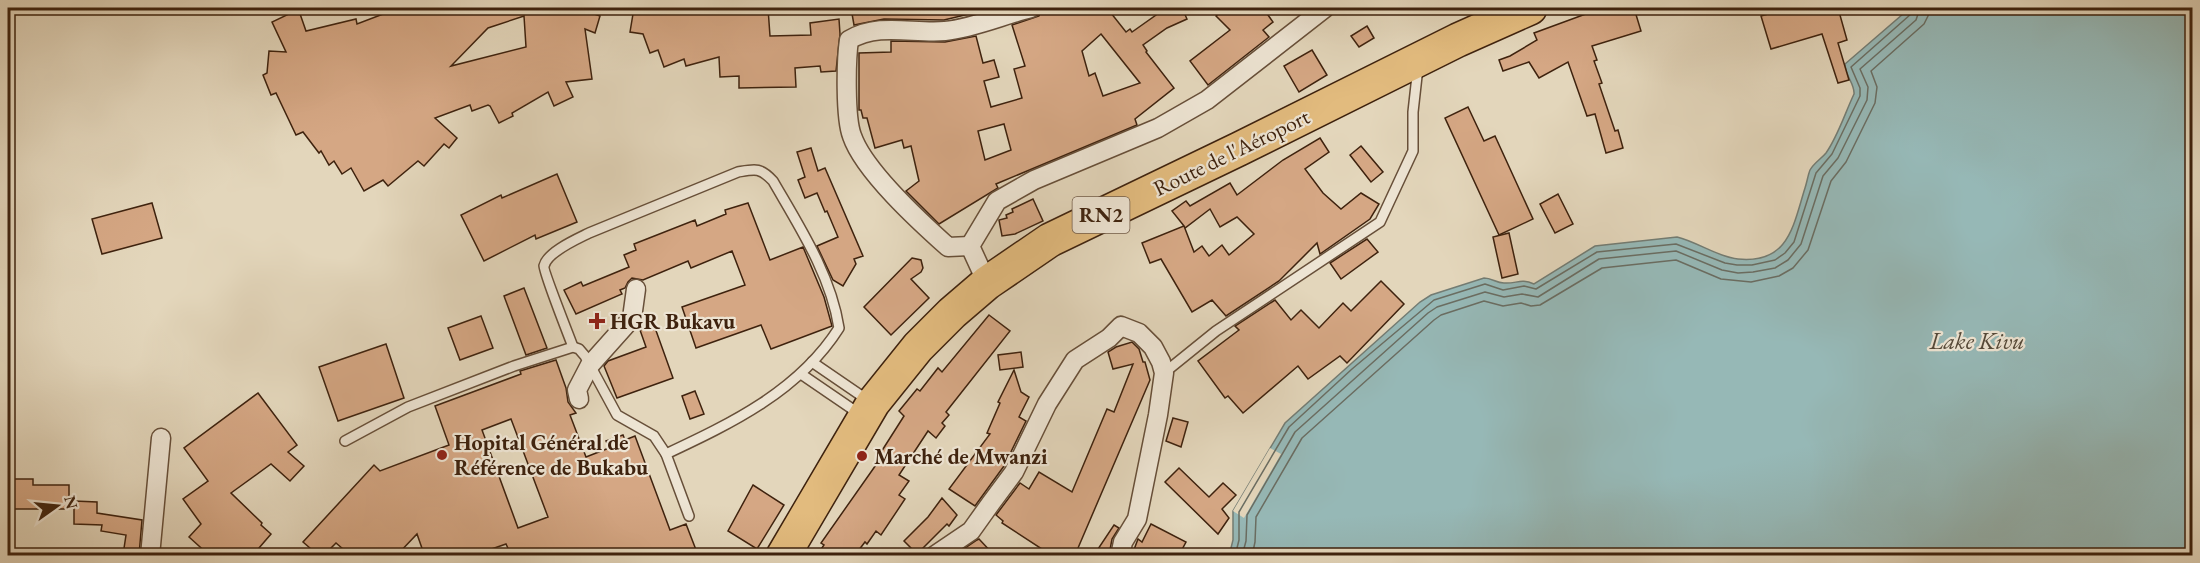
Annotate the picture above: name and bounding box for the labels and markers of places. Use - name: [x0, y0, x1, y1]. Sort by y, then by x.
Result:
- place label: HGR Bukavu: [610, 307, 735, 336]
- marker: HGR Bukavu: [588, 312, 606, 330]
- place label: Hopital Général de Référence de Bukabu: [454, 428, 648, 482]
- place label: Marché de Mwanzi: [874, 442, 1048, 471]
- marker: Hopital Général de Référence de Bukabu: [435, 448, 449, 462]
- marker: Marché de Mwanzi: [855, 449, 869, 463]

